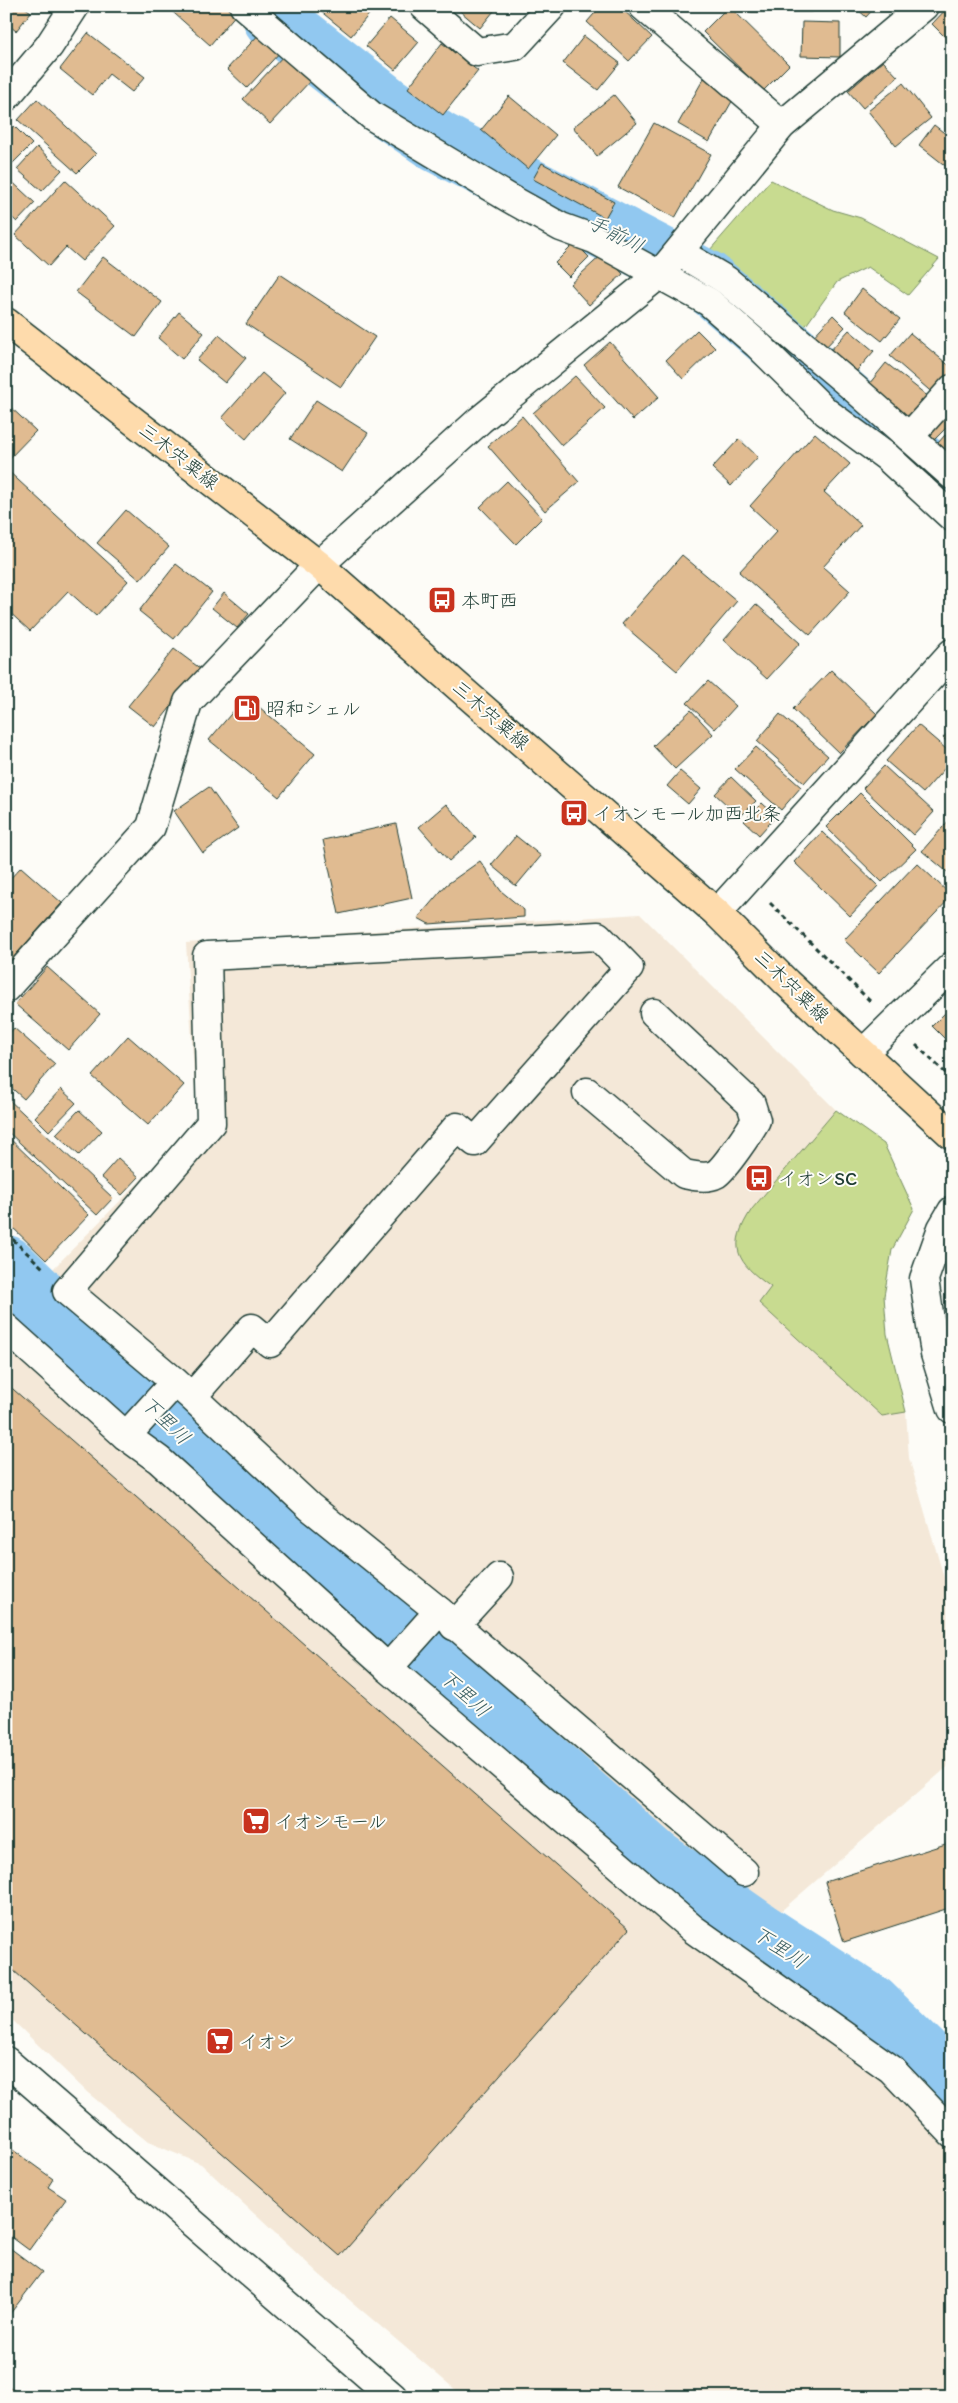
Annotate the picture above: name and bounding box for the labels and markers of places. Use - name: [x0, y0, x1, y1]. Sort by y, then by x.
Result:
- bus stop icon: 本町西: [427, 585, 457, 615]
- place label: 本町西: [461, 589, 518, 612]
- fuel station icon: 昭和シェル: [232, 693, 262, 723]
- place label: 昭和シェル: [266, 697, 361, 720]
- bus stop icon: イオンモール加西北条: [559, 798, 589, 828]
- place label: イオンモール加西北条: [593, 802, 781, 825]
- bus stop icon: イオンSC: [744, 1163, 774, 1193]
- place label: イオンSC: [778, 1167, 857, 1190]
- supermarket icon: イオンモール: [241, 1806, 271, 1836]
- place label: イオンモール: [275, 1810, 387, 1833]
- supermarket icon: イオン: [205, 2026, 235, 2056]
- place label: イオン: [239, 2030, 295, 2053]

